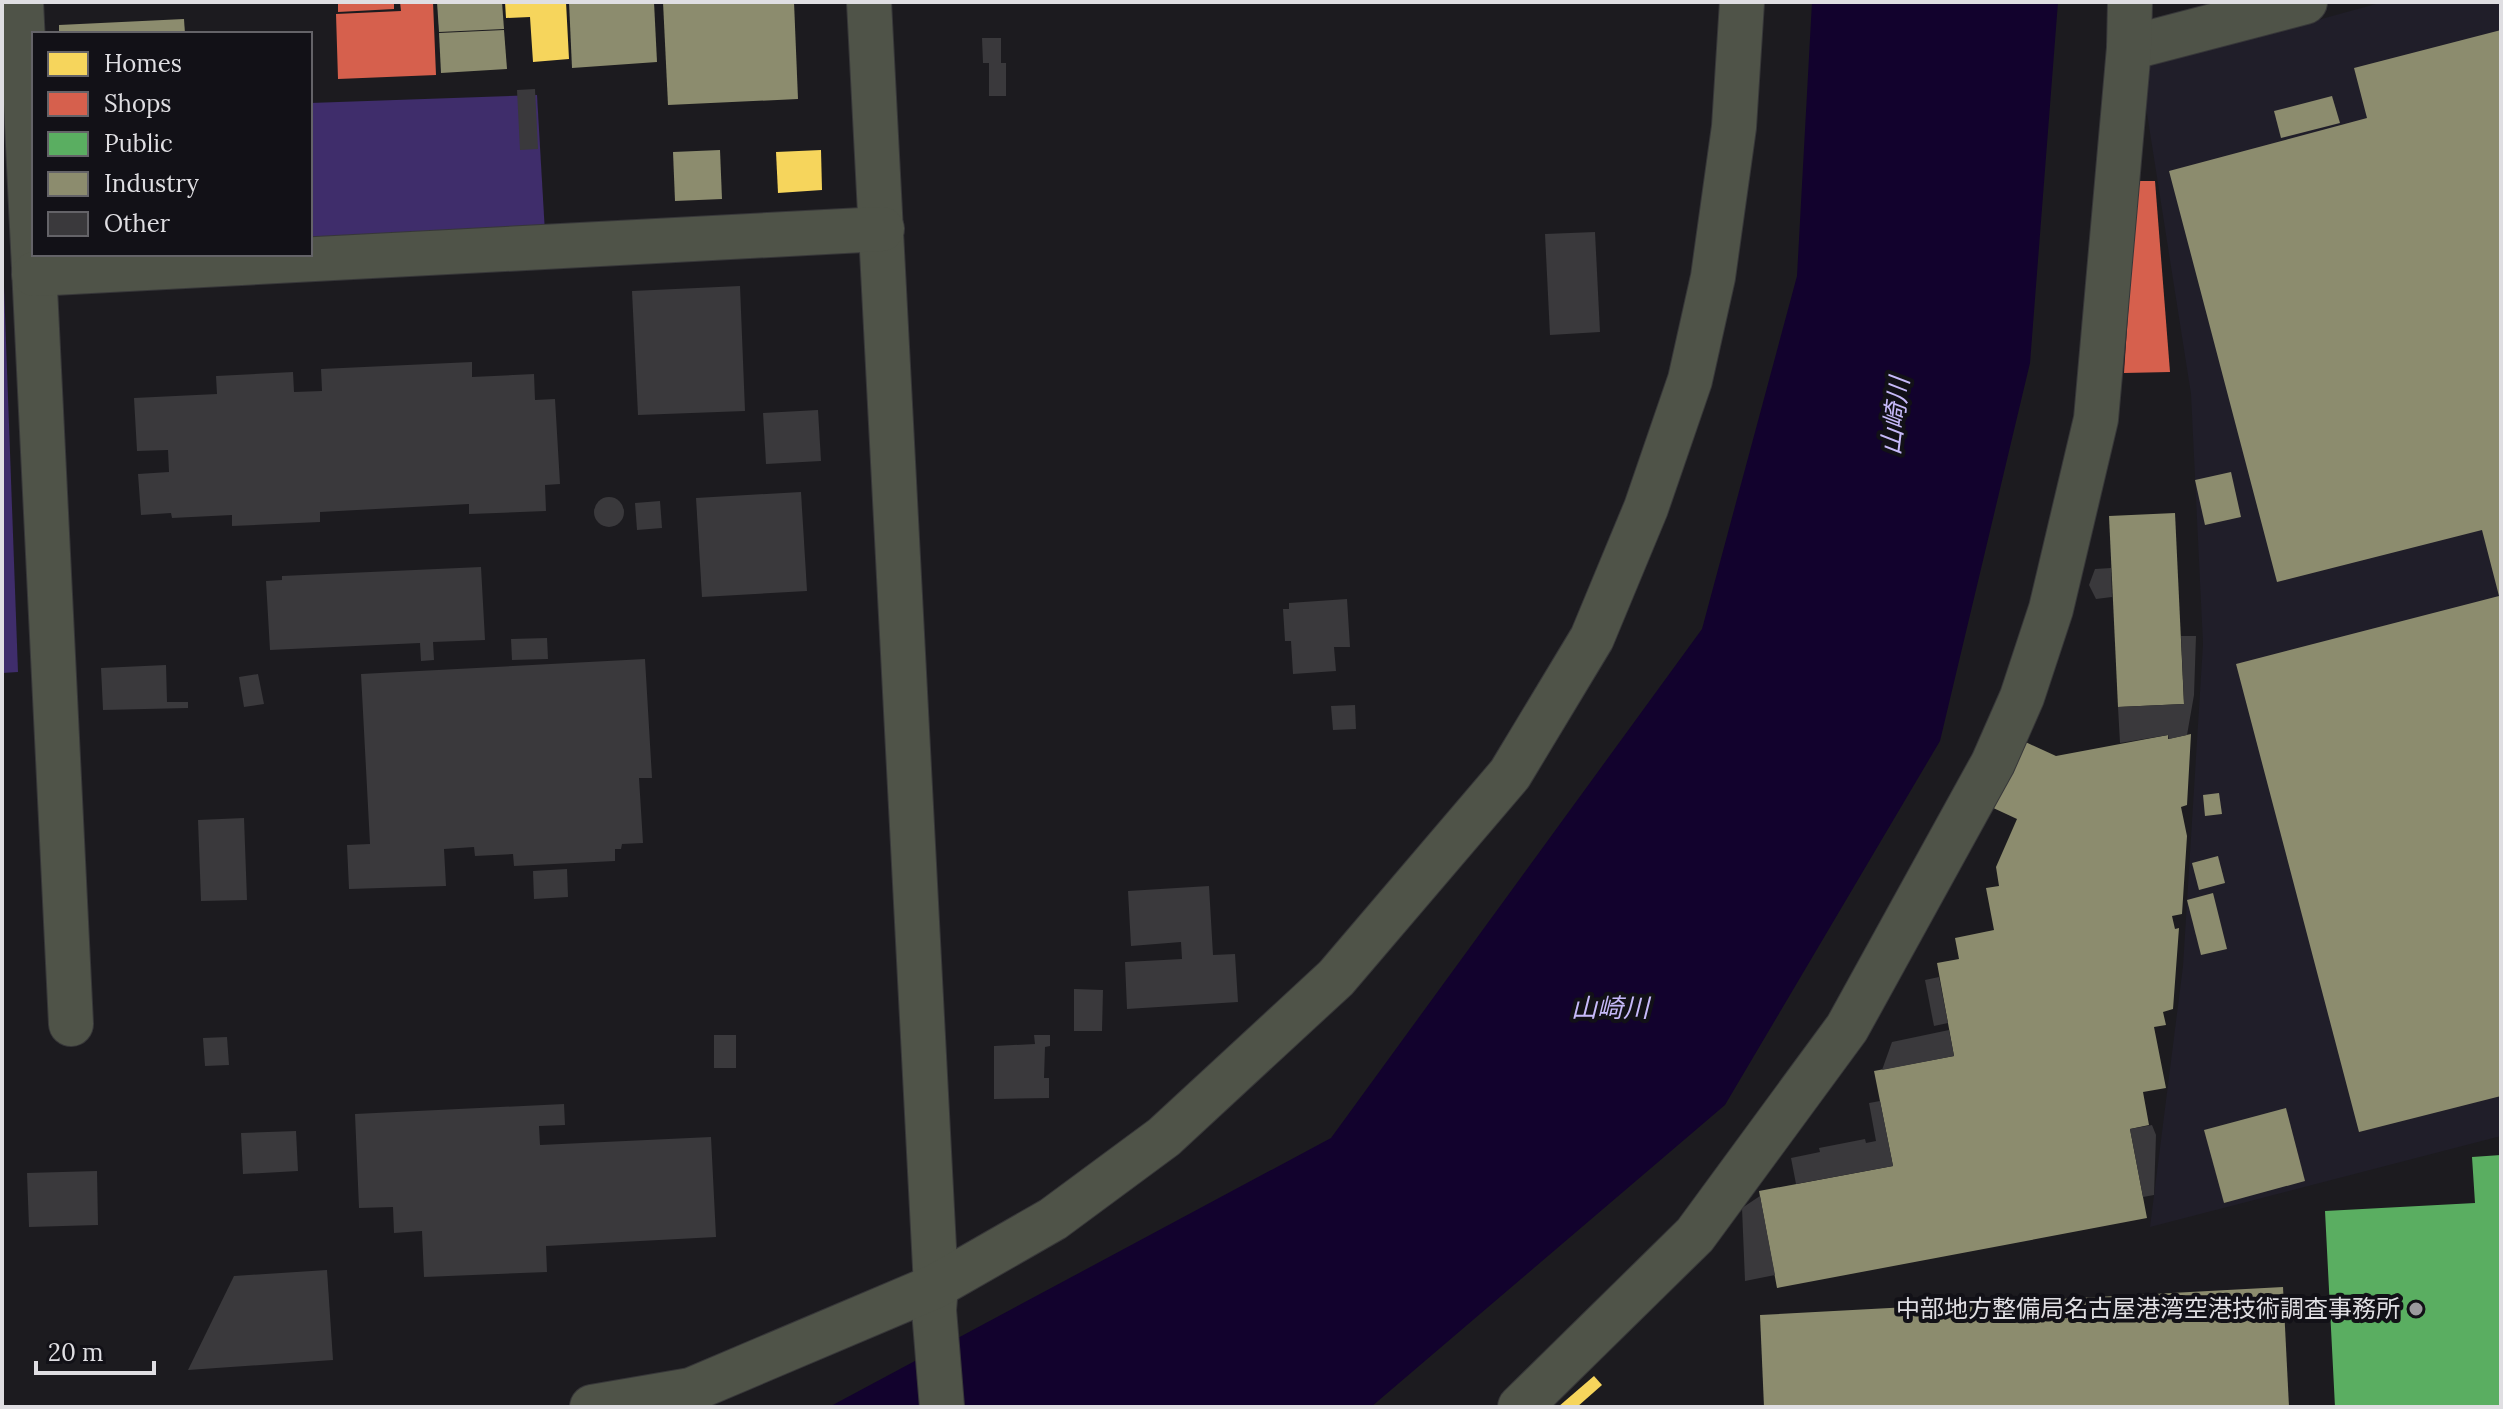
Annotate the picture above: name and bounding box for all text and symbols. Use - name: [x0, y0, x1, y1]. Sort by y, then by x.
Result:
- legend: [32, 32, 312, 256]
- text: Homes: [104, 48, 182, 79]
- text: Shops: [104, 88, 171, 119]
- text: Public: [104, 128, 173, 159]
- text: Industry: [104, 168, 199, 199]
- text: Other: [104, 208, 171, 239]
- water label: 山崎川: [1873, 372, 1916, 457]
- water label: 山崎川: [1571, 991, 1652, 1024]
- place label: 中部地方整備局名古屋港湾空港技術調査事務所: [1896, 1293, 2400, 1324]
- marker: 中部地方整備局名古屋港湾空港技術調査事務所: [2407, 1300, 2425, 1318]
- scale bar: [36, 1325, 154, 1375]
- text: 20 m: [48, 1337, 104, 1368]

